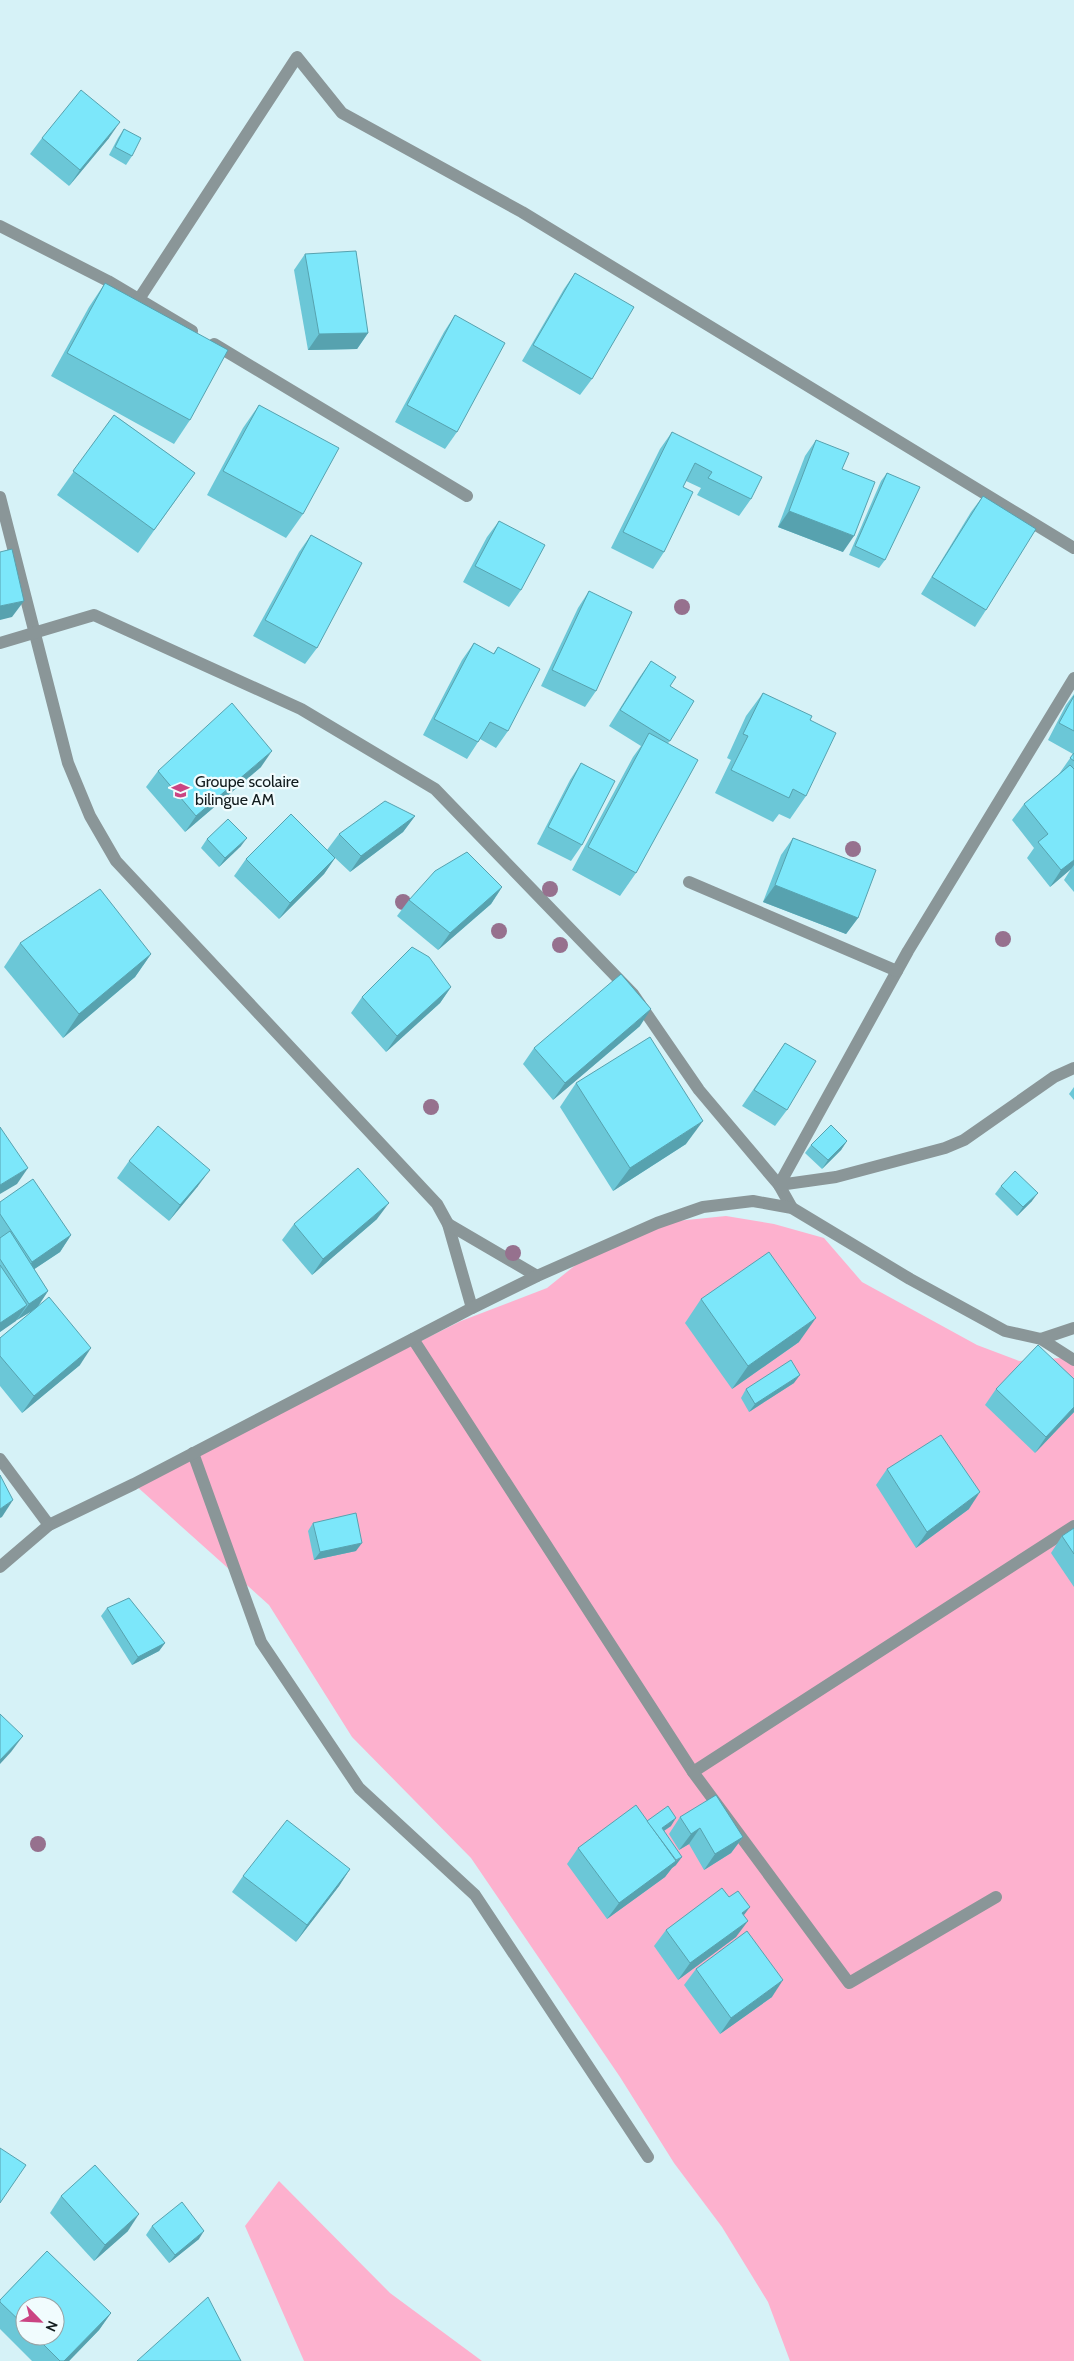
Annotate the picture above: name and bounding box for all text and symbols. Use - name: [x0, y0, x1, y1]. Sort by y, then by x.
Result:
- place label: Groupe scolaire bilingue AM: [195, 772, 299, 809]
- school or university icon: Groupe scolaire bilingue AM: [171, 780, 191, 800]
- north arrow: [15, 2296, 65, 2346]
- text: N: [42, 2318, 62, 2334]

